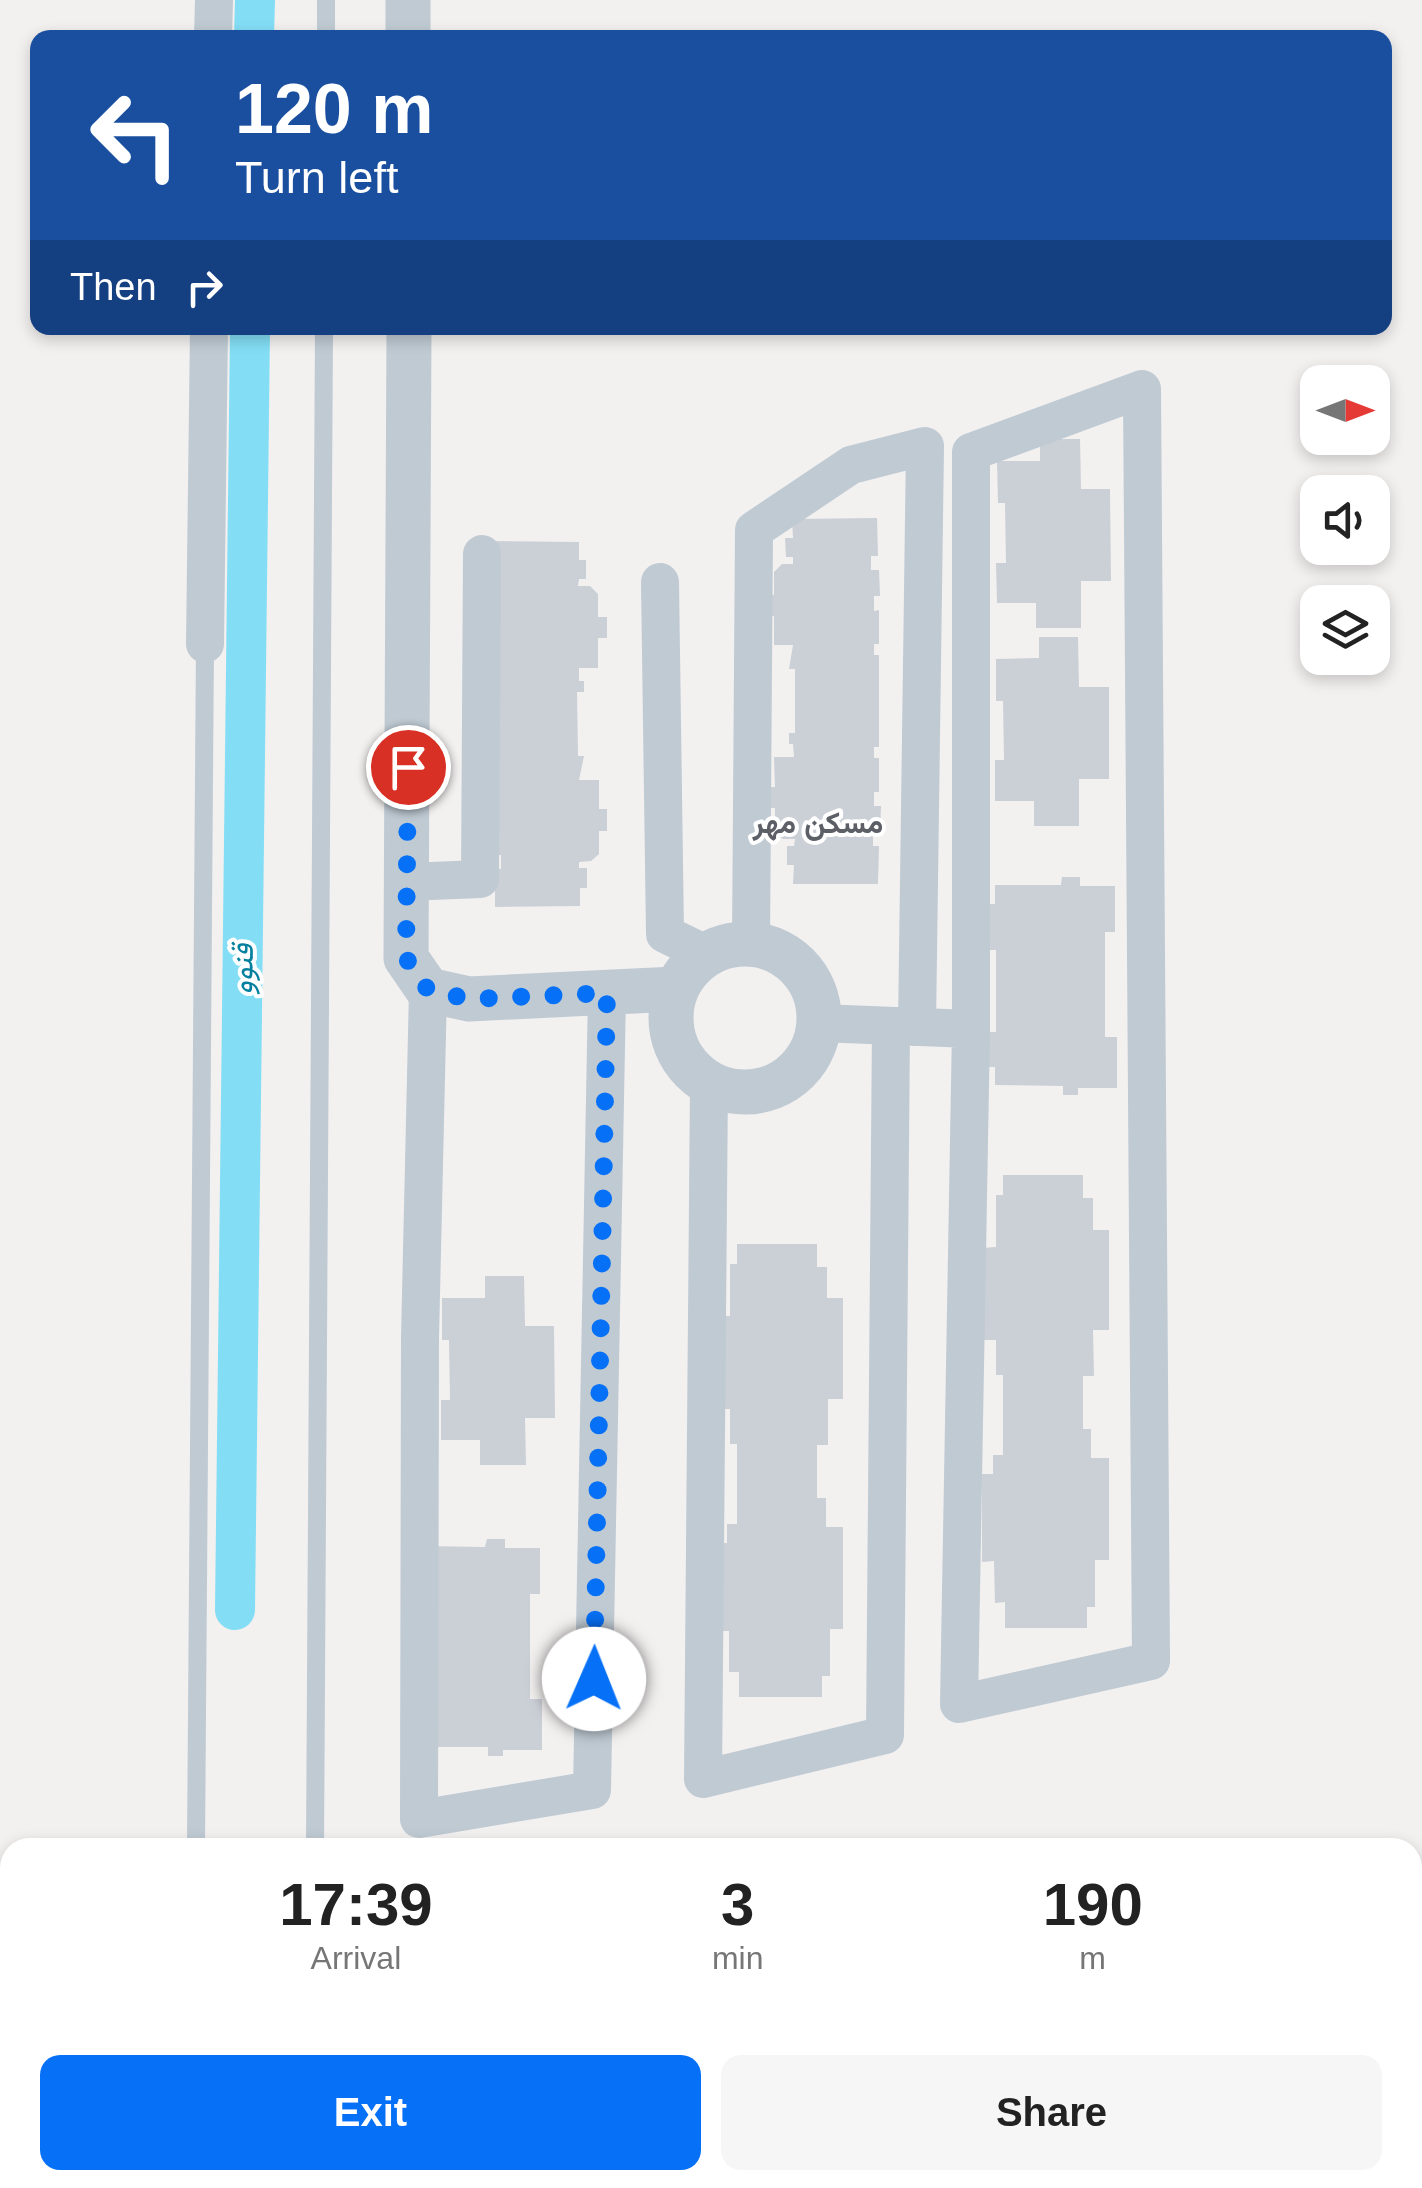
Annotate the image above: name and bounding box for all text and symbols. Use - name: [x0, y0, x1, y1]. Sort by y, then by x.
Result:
- icon: left: [70, 70, 200, 200]
- text: 120 m: [235, 70, 433, 148]
- text: Turn left: [235, 152, 398, 203]
- icon: right: [177, 260, 232, 315]
- text: Then: [70, 266, 157, 308]
- north arrow: [1300, 365, 1390, 455]
- map controls: [1300, 365, 1390, 675]
- button: sound: [1300, 475, 1390, 565]
- button: layers: [1300, 585, 1390, 675]
- pin: [366, 725, 451, 810]
- icon: arrive: [381, 740, 436, 795]
- district label: مسکن مهر: [752, 806, 883, 841]
- water label: قنوو: [225, 941, 261, 995]
- position arrow: [542, 1627, 646, 1731]
- text: 17:39: [279, 1871, 433, 1938]
- text: 3: [721, 1871, 754, 1938]
- text: 190: [1043, 1871, 1143, 1938]
- text: Arrival: [311, 1940, 401, 1976]
- text: min: [712, 1940, 763, 1976]
- text: m: [1079, 1940, 1106, 1976]
- button: Exit: [40, 2055, 701, 2170]
- button: Share: [721, 2055, 1382, 2170]

